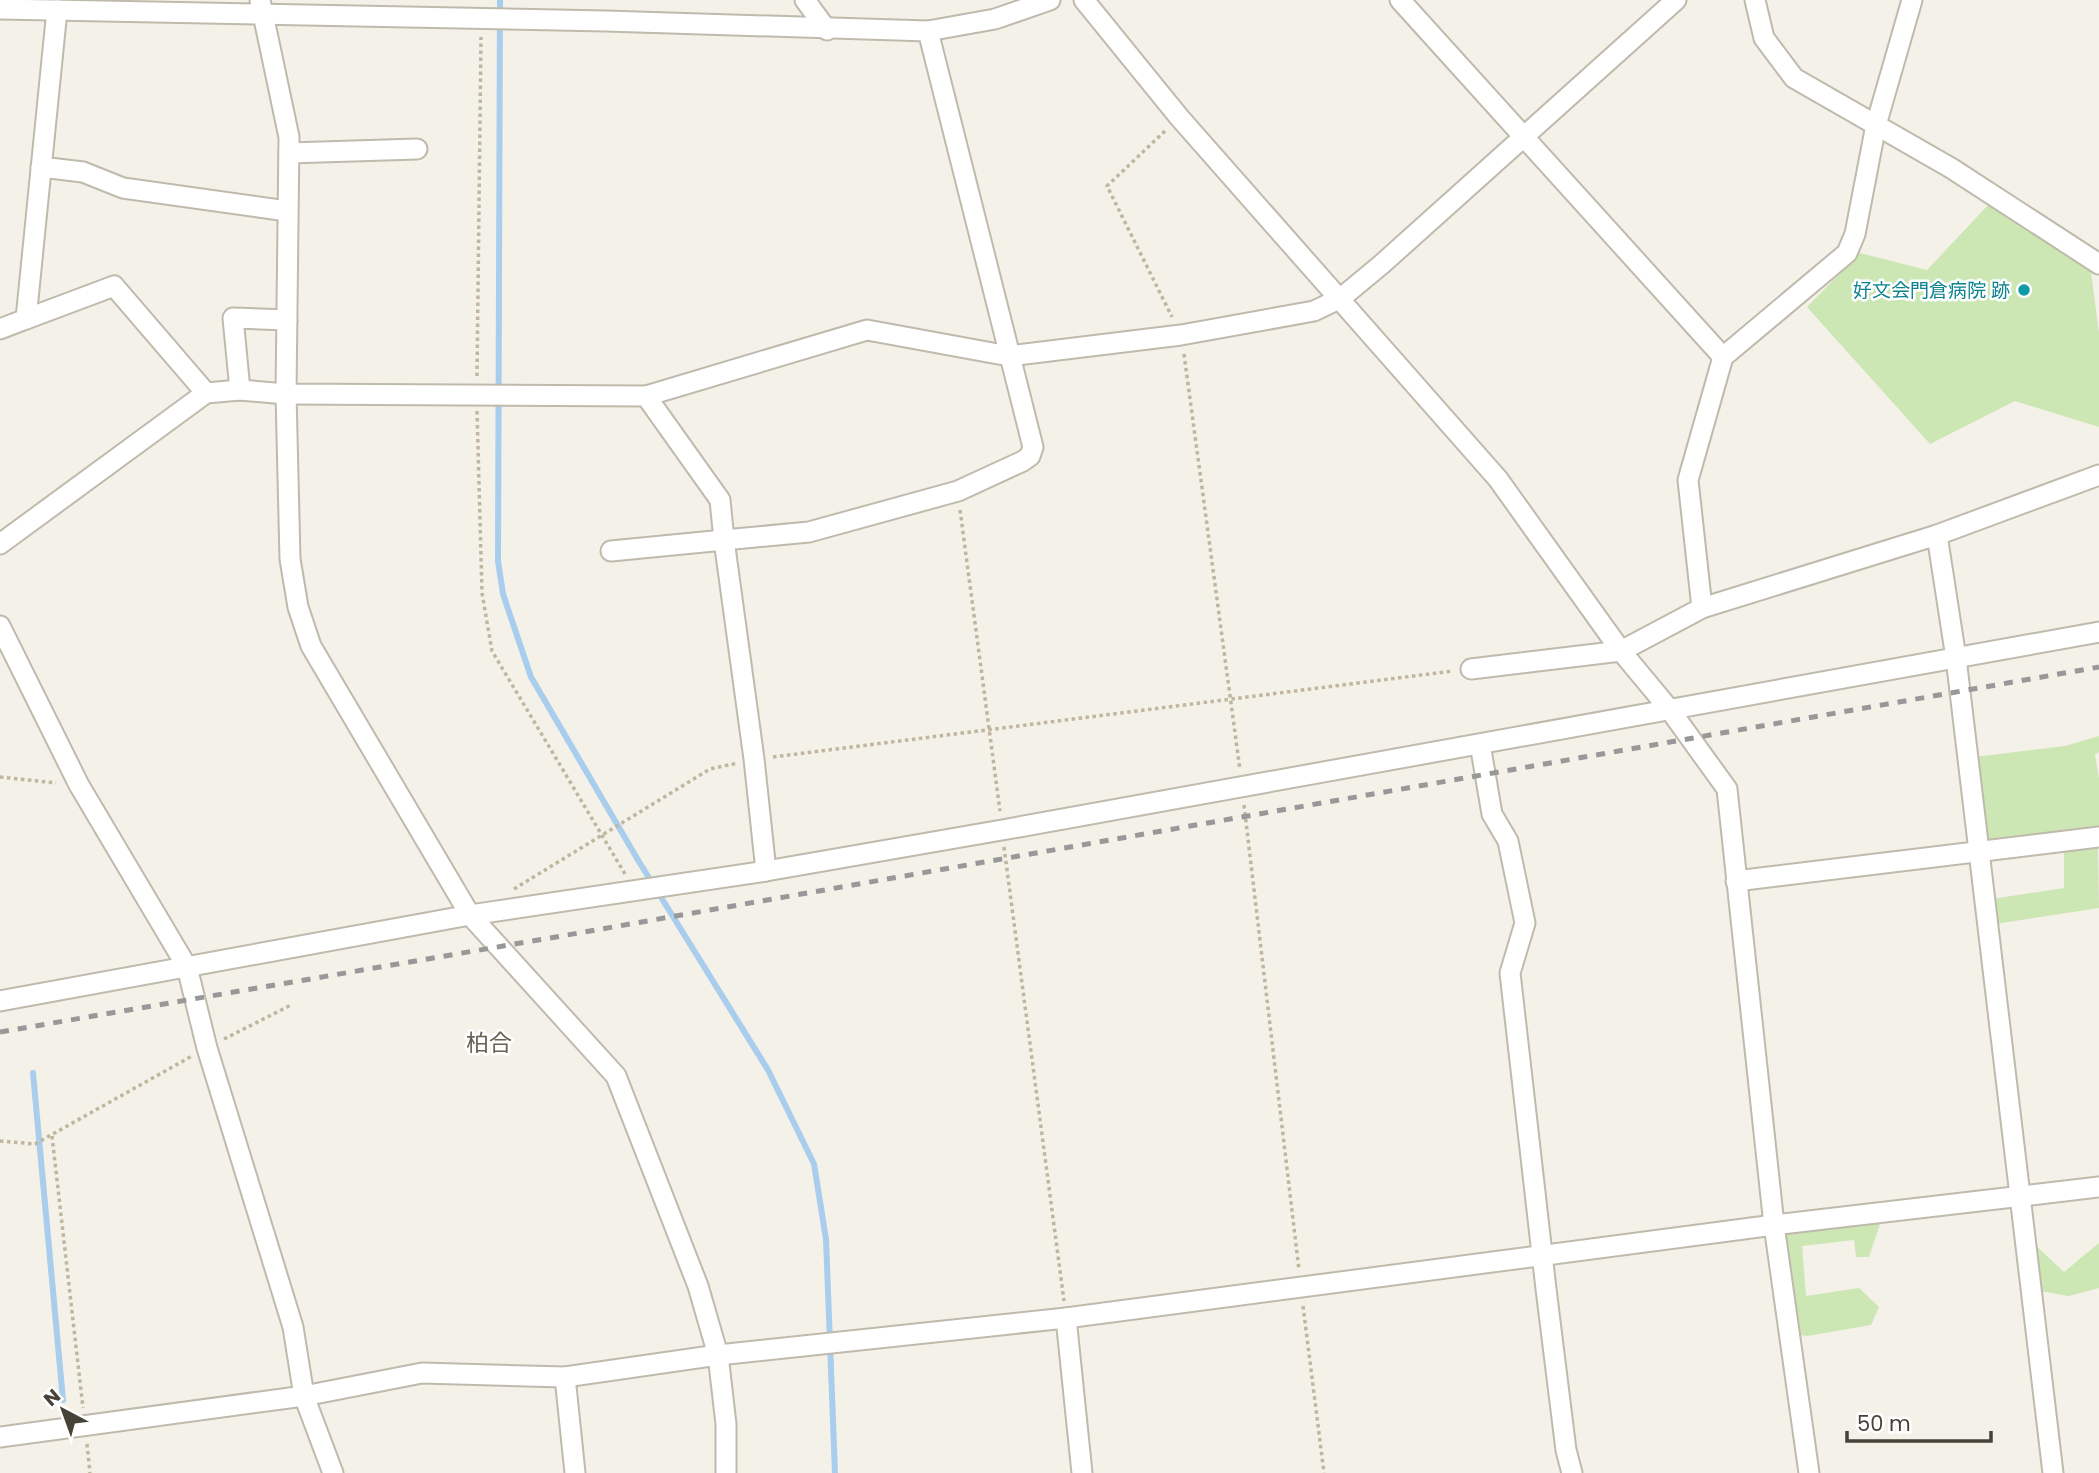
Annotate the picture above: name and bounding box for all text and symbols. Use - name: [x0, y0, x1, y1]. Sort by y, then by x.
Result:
- place label: 好文会門倉病院 跡: [1853, 277, 2010, 304]
- marker: 好文会門倉病院 跡: [2016, 282, 2032, 298]
- district label: 柏合: [466, 1027, 512, 1059]
- north arrow: [28, 1375, 98, 1445]
- text: N: [38, 1383, 66, 1412]
- scale bar: [1847, 1400, 1990, 1444]
- text: 50 m: [1857, 1409, 1911, 1438]

